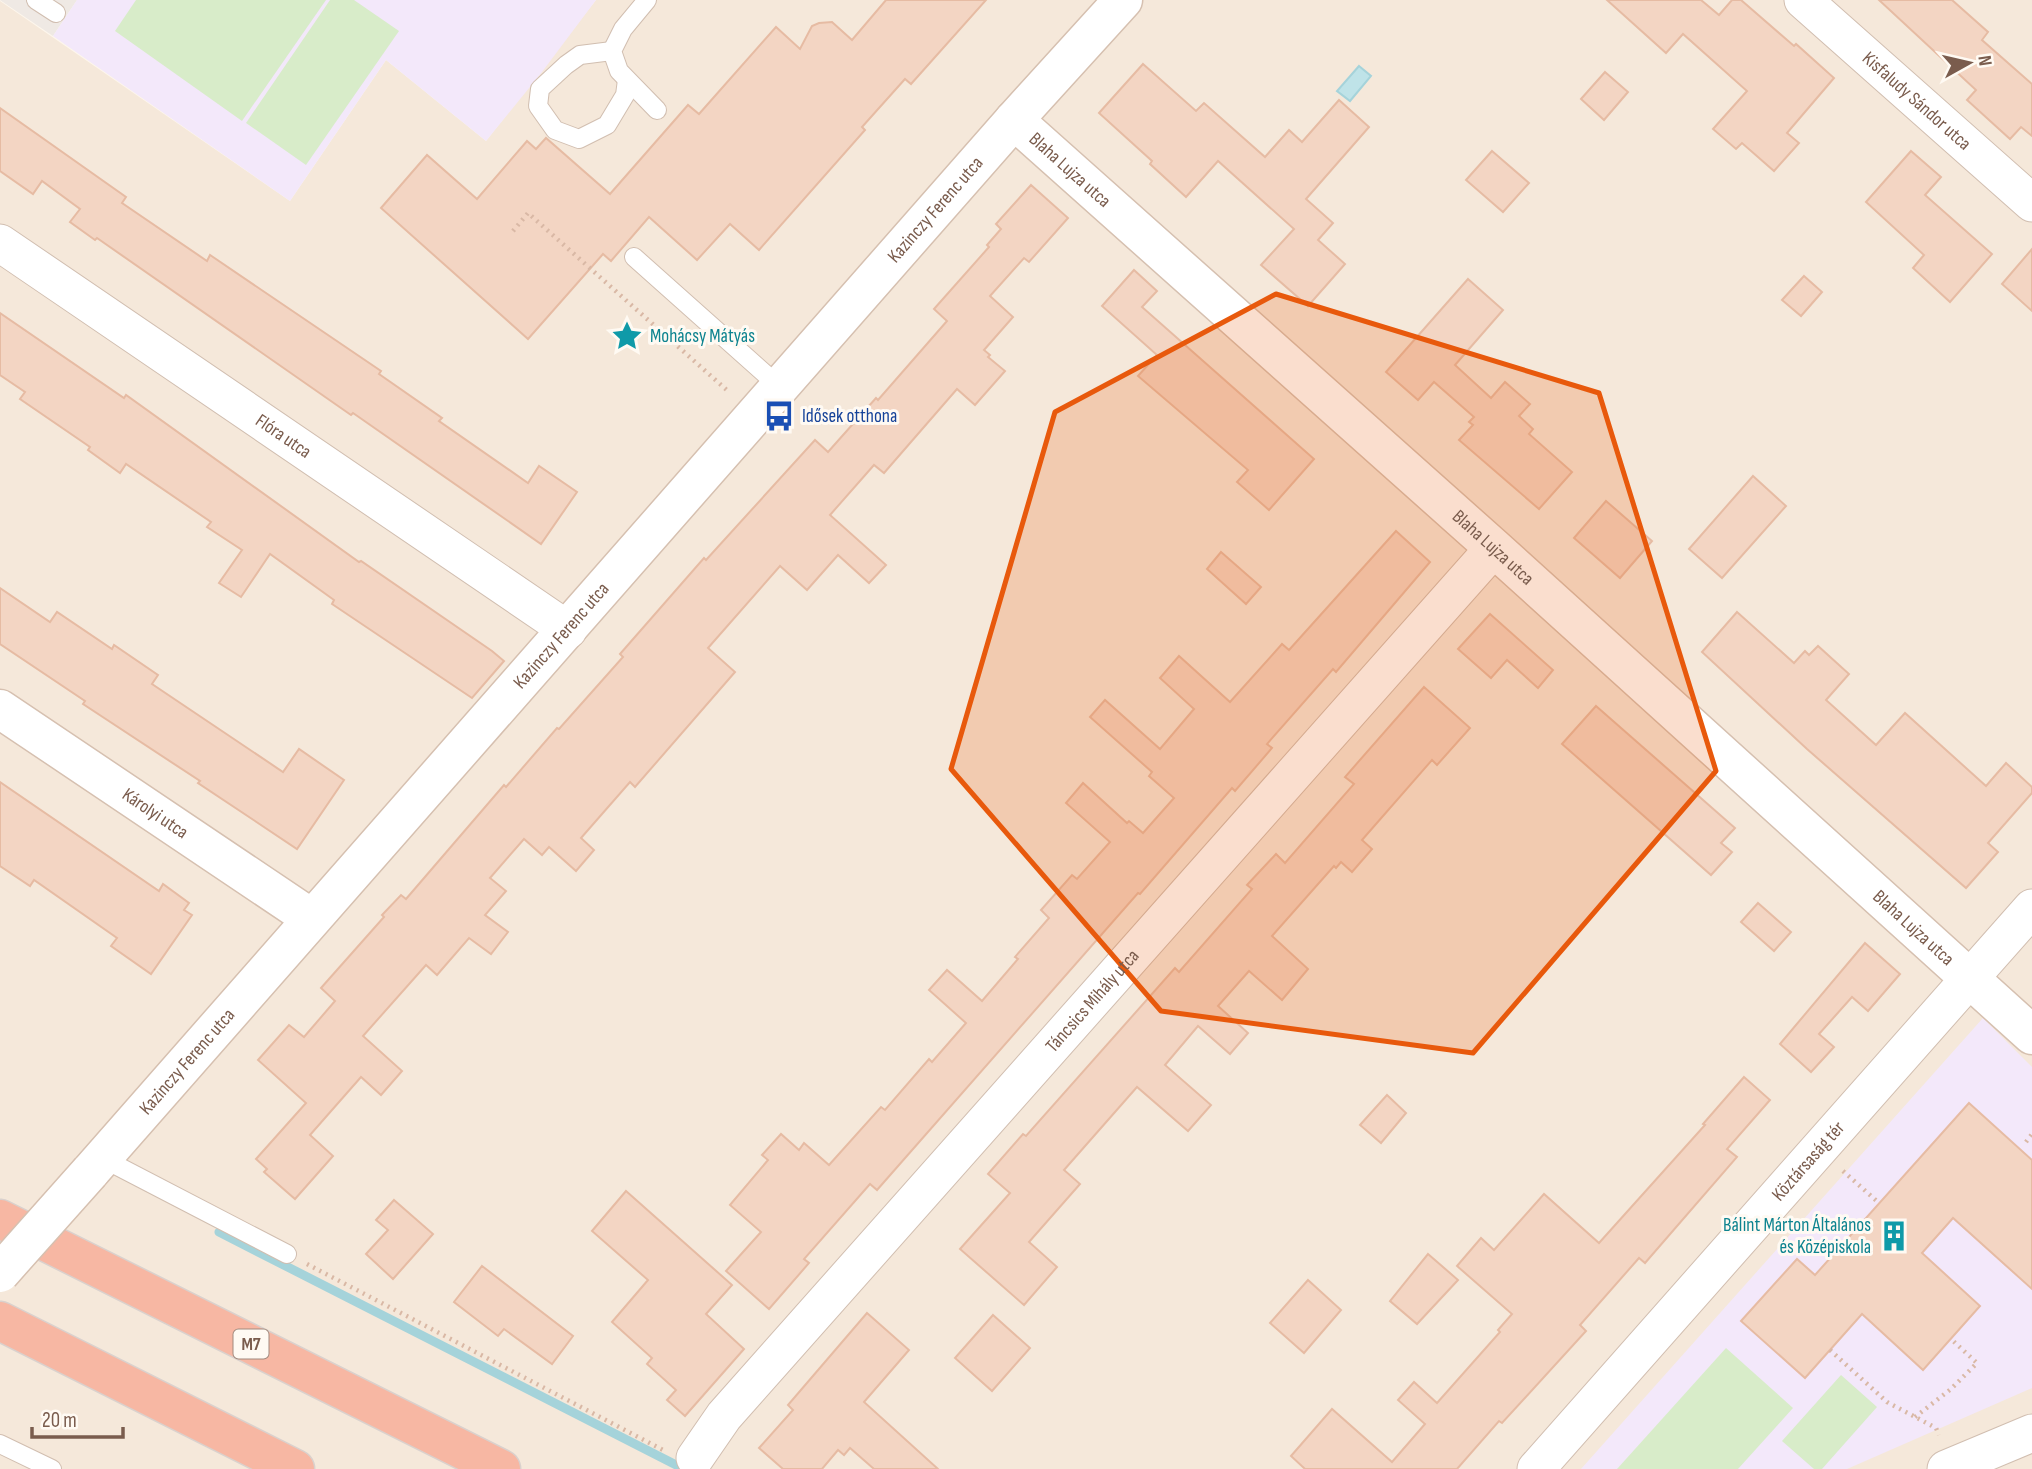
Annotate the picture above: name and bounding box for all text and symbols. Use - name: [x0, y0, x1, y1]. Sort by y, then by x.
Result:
- north arrow: [1934, 28, 2004, 98]
- street label: Kisfaludy Sándor utca: [1858, 47, 1976, 155]
- text: N: [1972, 54, 1996, 67]
- street label: Blaha Lujza utca: [1024, 127, 1116, 212]
- street label: Kazinczy Ferenc utca: [883, 152, 988, 267]
- place icon: Mohácsy Mátyás: [610, 319, 644, 353]
- place label: Mohácsy Mátyás: [650, 325, 755, 348]
- bus stop icon: Idősek otthona: [762, 399, 796, 433]
- place label: Idősek otthona: [802, 405, 897, 428]
- street label: Flóra utca: [251, 409, 316, 463]
- street label: Blaha Lujza utca: [1448, 505, 1539, 590]
- street label: Kazinczy Ferenc utca: [508, 578, 614, 693]
- street label: Károlyi utca: [118, 783, 193, 844]
- street label: Blaha Lujza utca: [1868, 885, 1959, 970]
- street label: Táncsics Mihály utca: [1041, 945, 1144, 1057]
- street label: Kazinczy Ferenc utca: [134, 1004, 240, 1119]
- street label: Köztársaság tér: [1767, 1116, 1850, 1206]
- place label: Bálint Márton Általános és Középiskola: [1723, 1214, 1871, 1259]
- building icon: Bálint Márton Általános és Középiskola: [1877, 1219, 1911, 1253]
- road number: M7: [233, 1330, 268, 1358]
- scale bar: [32, 1396, 122, 1440]
- text: 20 m: [42, 1408, 77, 1433]

